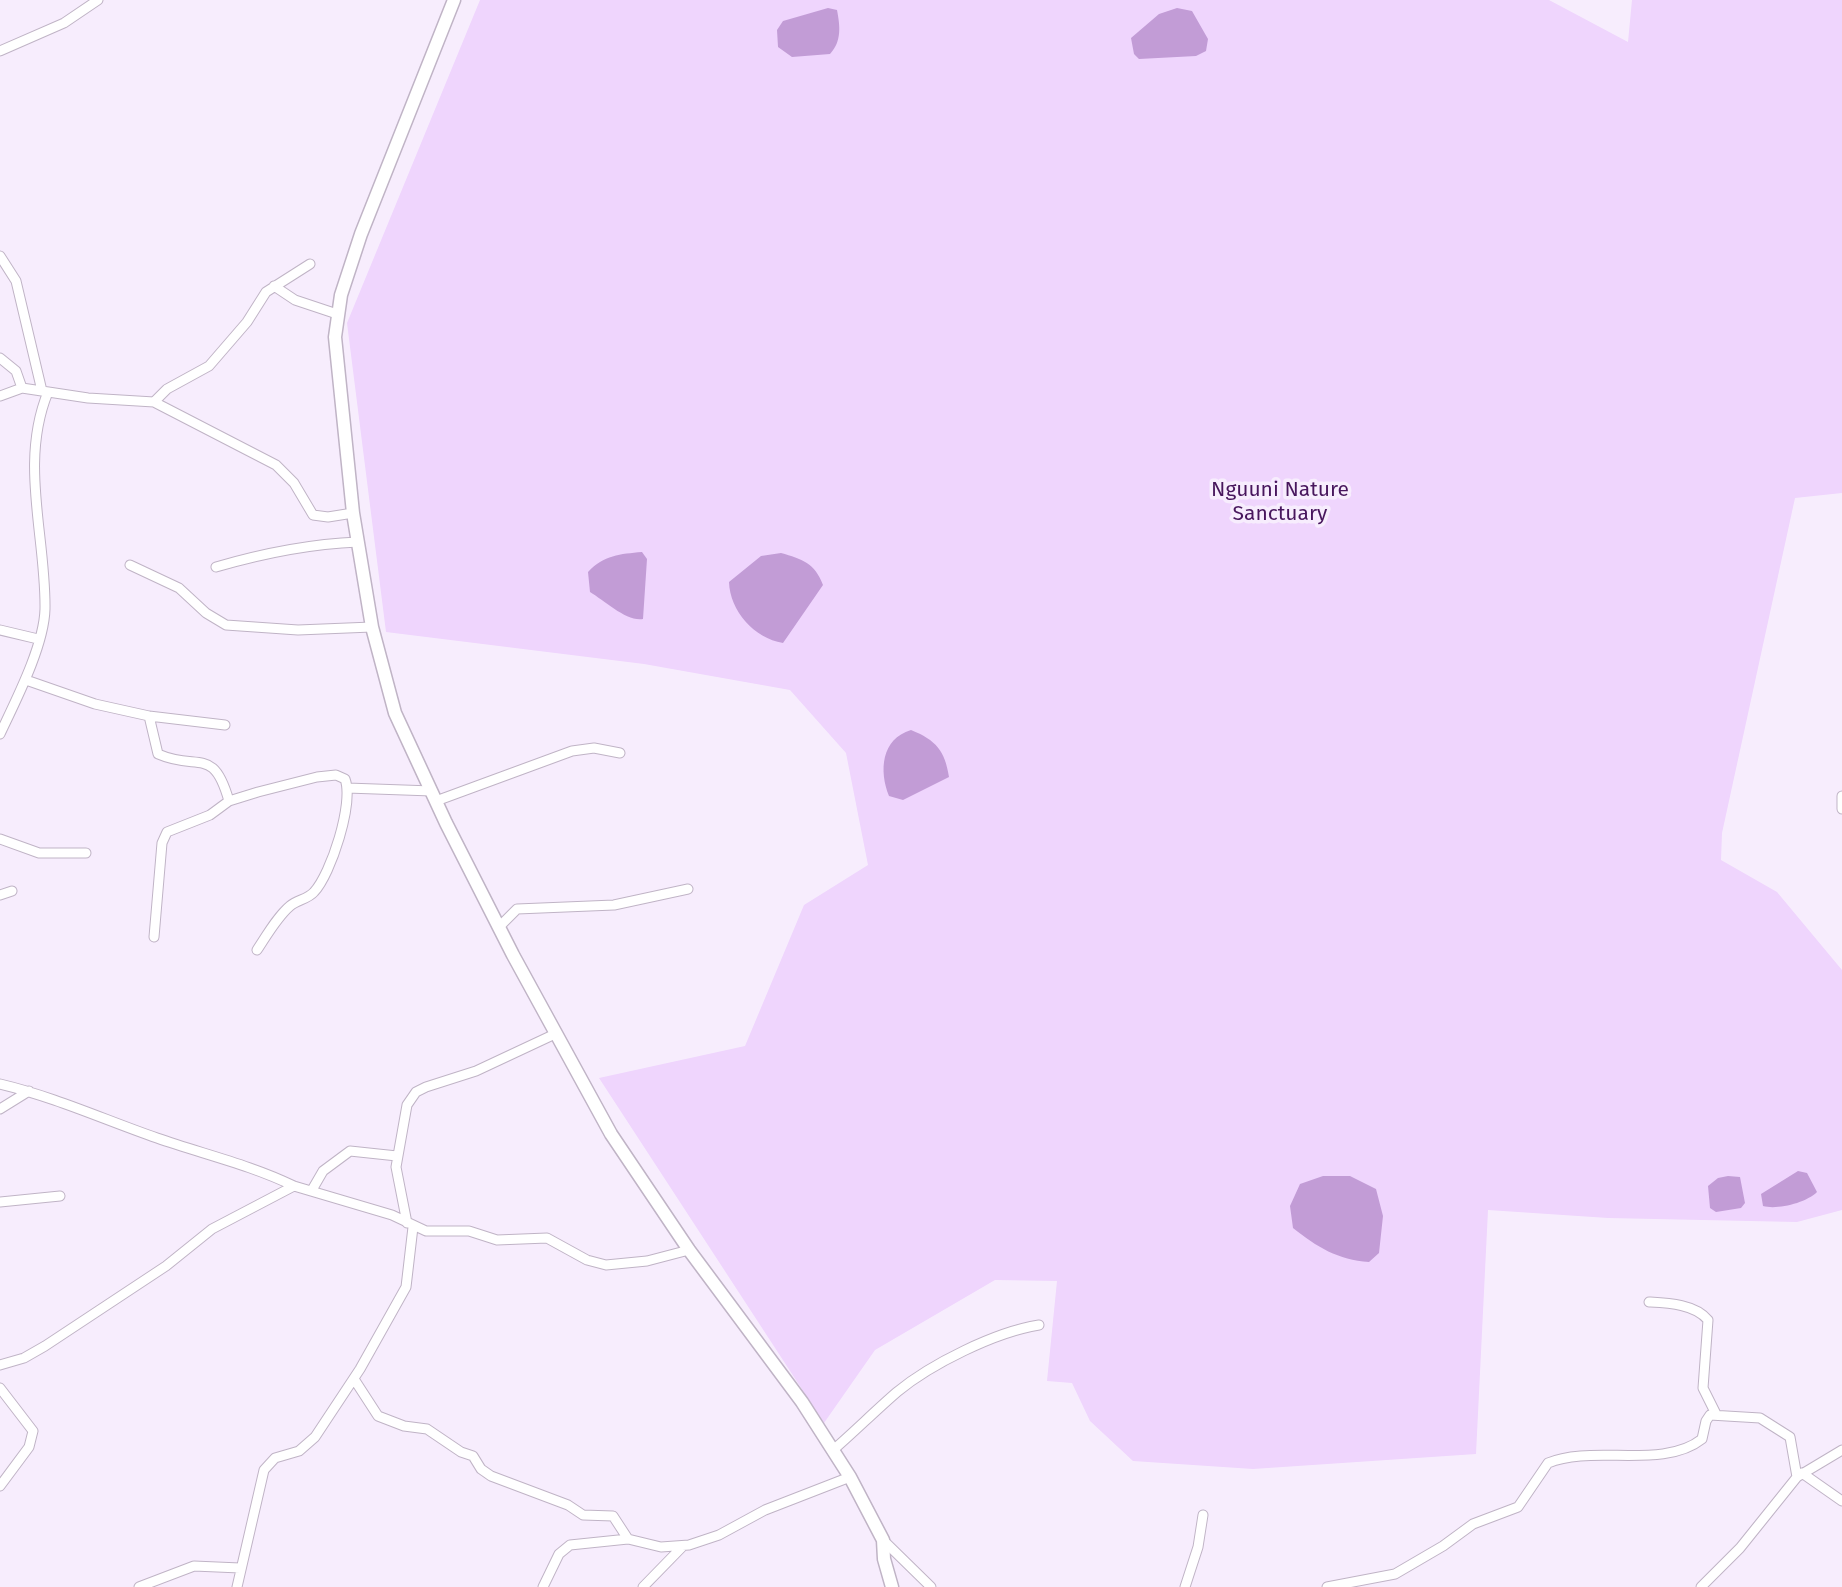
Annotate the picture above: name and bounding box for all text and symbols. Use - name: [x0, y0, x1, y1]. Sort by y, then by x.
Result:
- park label: Nguuni Nature Sanctuary: [1211, 477, 1349, 527]

